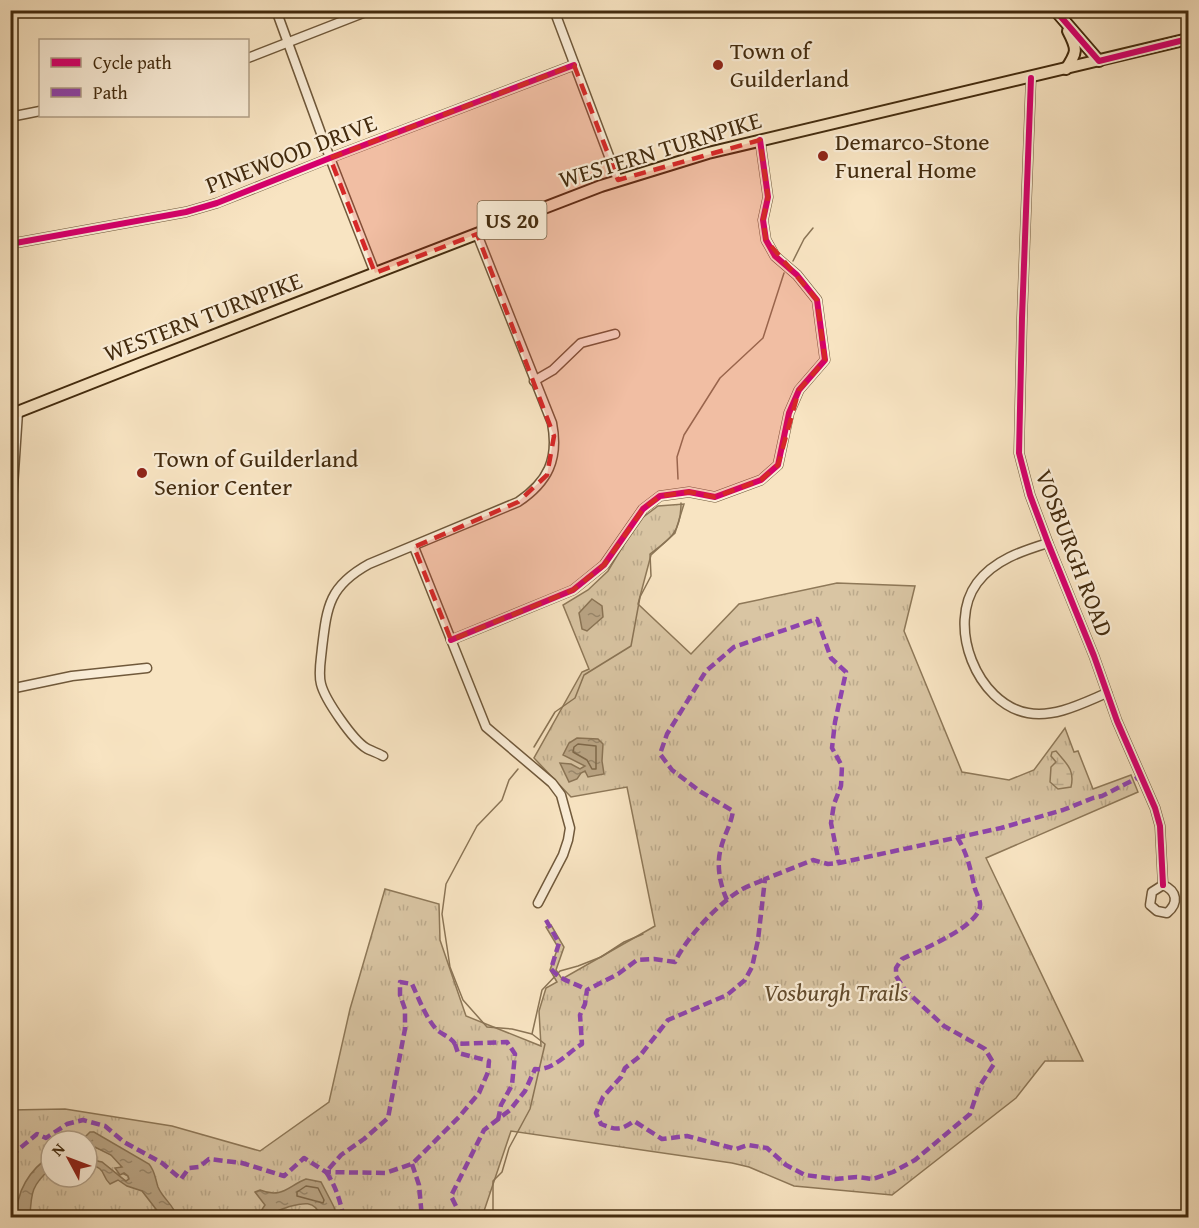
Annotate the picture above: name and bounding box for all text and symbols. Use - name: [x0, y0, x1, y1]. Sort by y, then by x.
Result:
- place label: Town of Guilderland: [730, 33, 849, 96]
- legend: [39, 39, 249, 117]
- text: Cycle path: [93, 49, 172, 76]
- marker: Town of Guilderland: [711, 58, 725, 72]
- text: Path: [93, 79, 128, 106]
- street label: WESTERN TURNPIKE: [554, 102, 765, 197]
- street label: PINEWOOD DRIVE: [200, 105, 381, 202]
- place label: Demarco-Stone Funeral Home: [835, 124, 990, 187]
- marker: Demarco-Stone Funeral Home: [816, 149, 830, 163]
- road number: US 20: [478, 201, 546, 239]
- street label: WESTERN TURNPIKE: [99, 263, 307, 371]
- place label: Town of Guilderland Senior Center: [154, 441, 359, 504]
- street label: VOSBURGH ROAD: [1027, 464, 1122, 641]
- marker: Town of Guilderland Senior Center: [135, 466, 149, 480]
- park label: Vosburgh Trails: [764, 975, 909, 1010]
- north arrow: [39, 1129, 99, 1189]
- text: N: [45, 1137, 70, 1161]

